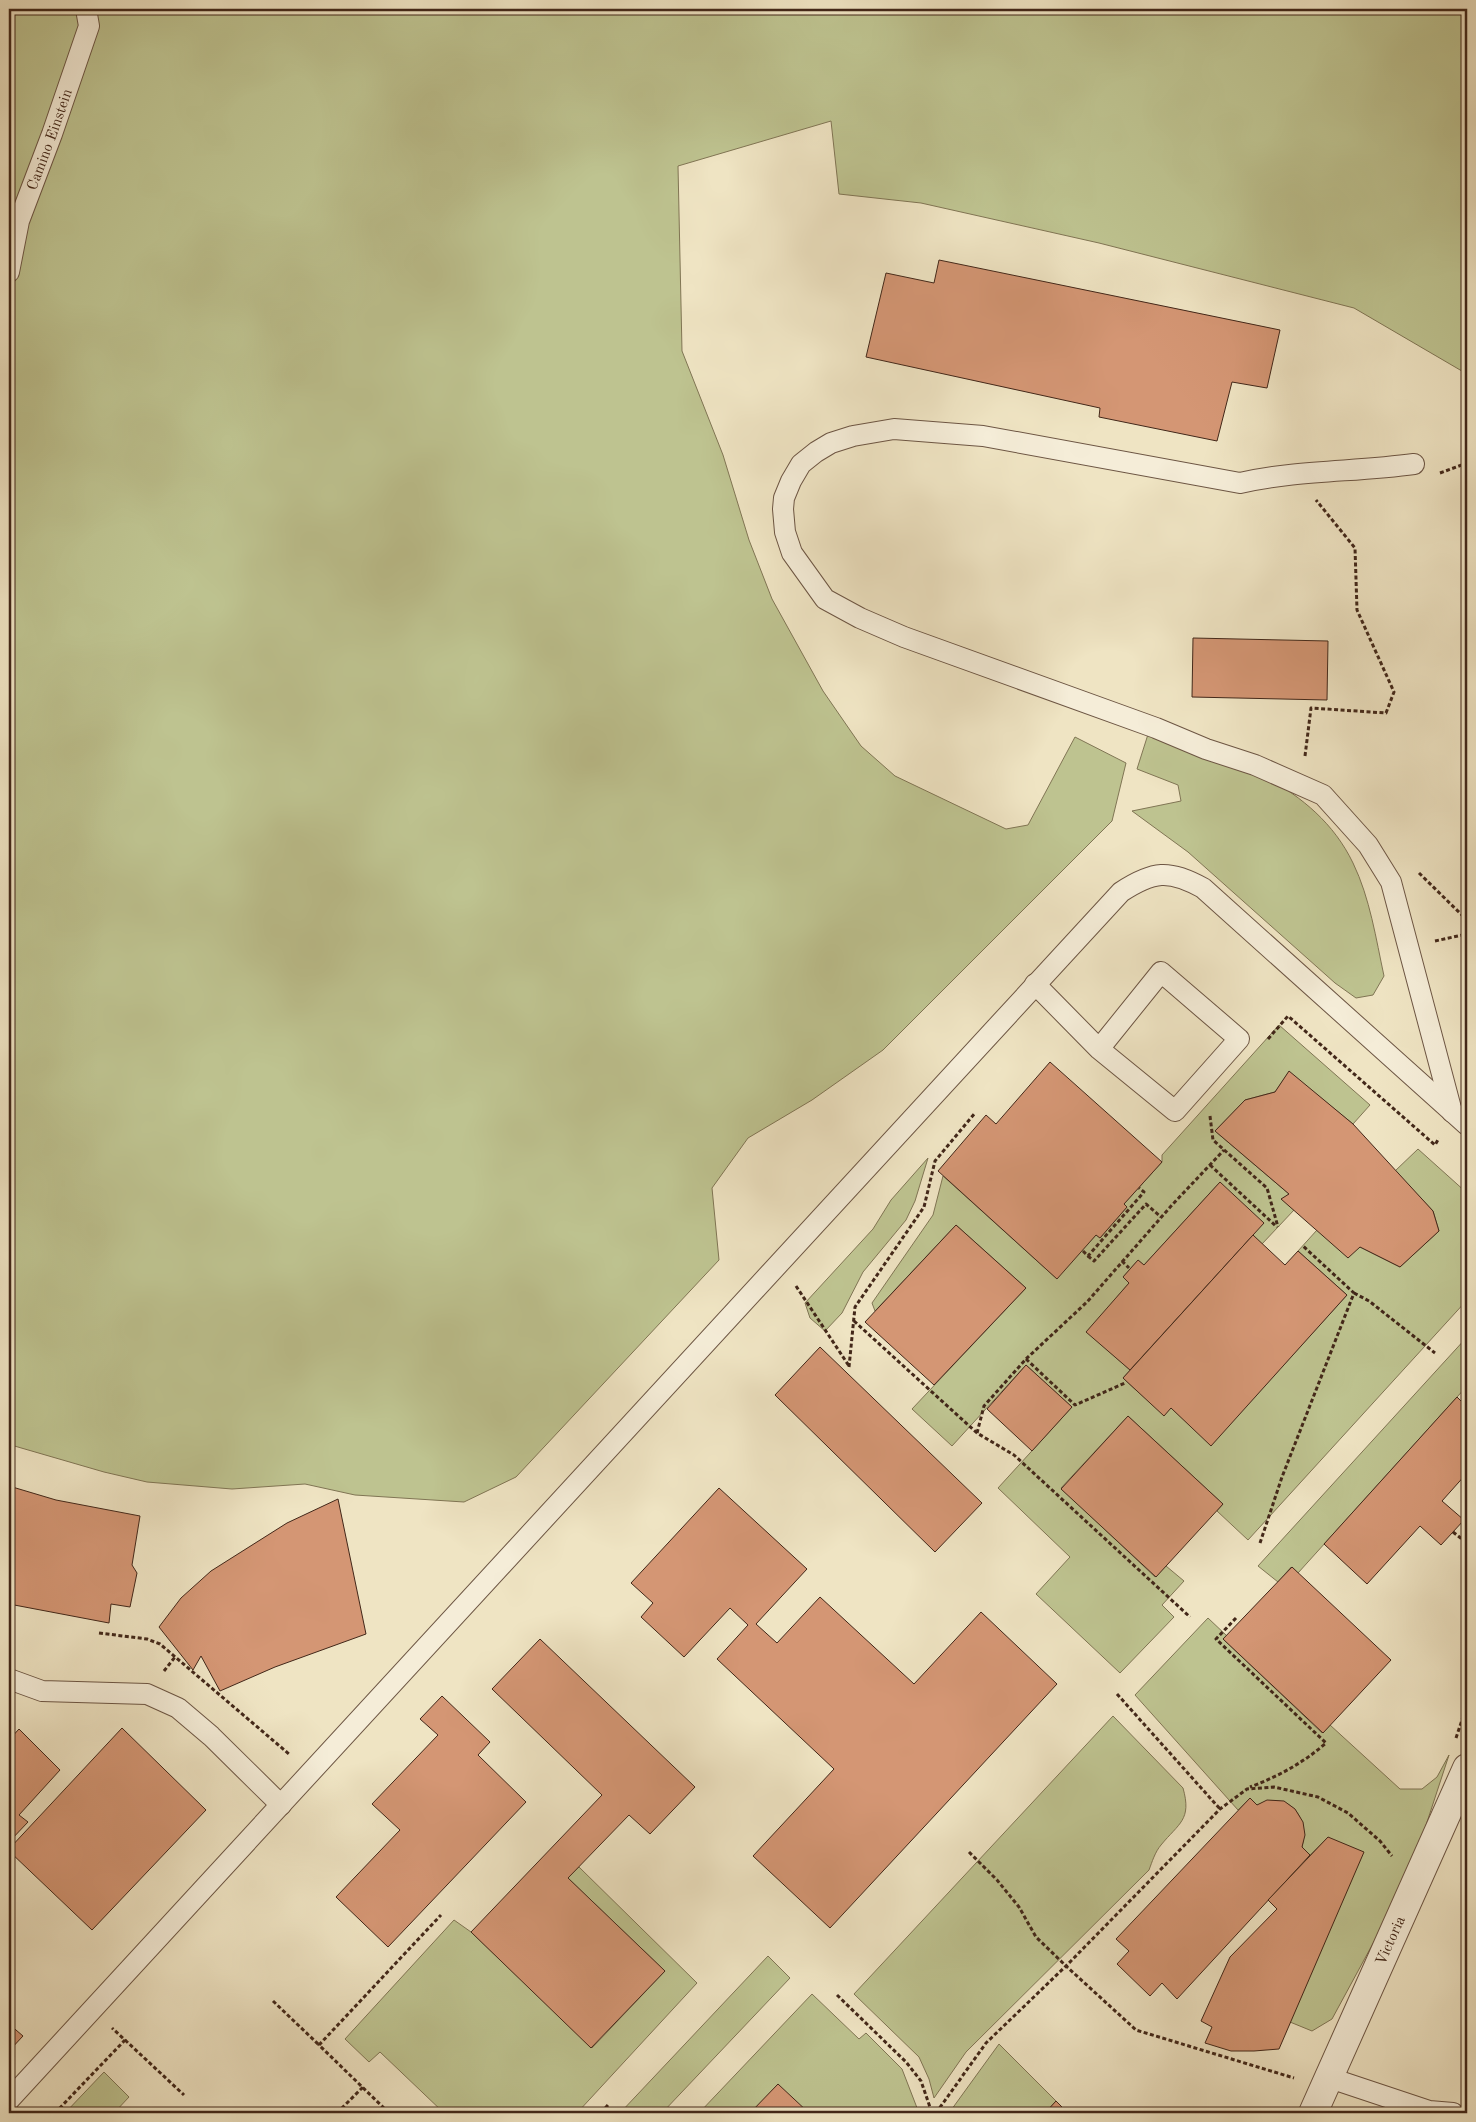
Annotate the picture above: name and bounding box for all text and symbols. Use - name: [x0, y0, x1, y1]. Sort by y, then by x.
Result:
- street label: Camino Einstein: [25, 87, 76, 193]
- street label: Victoria: [1374, 1914, 1409, 1968]

